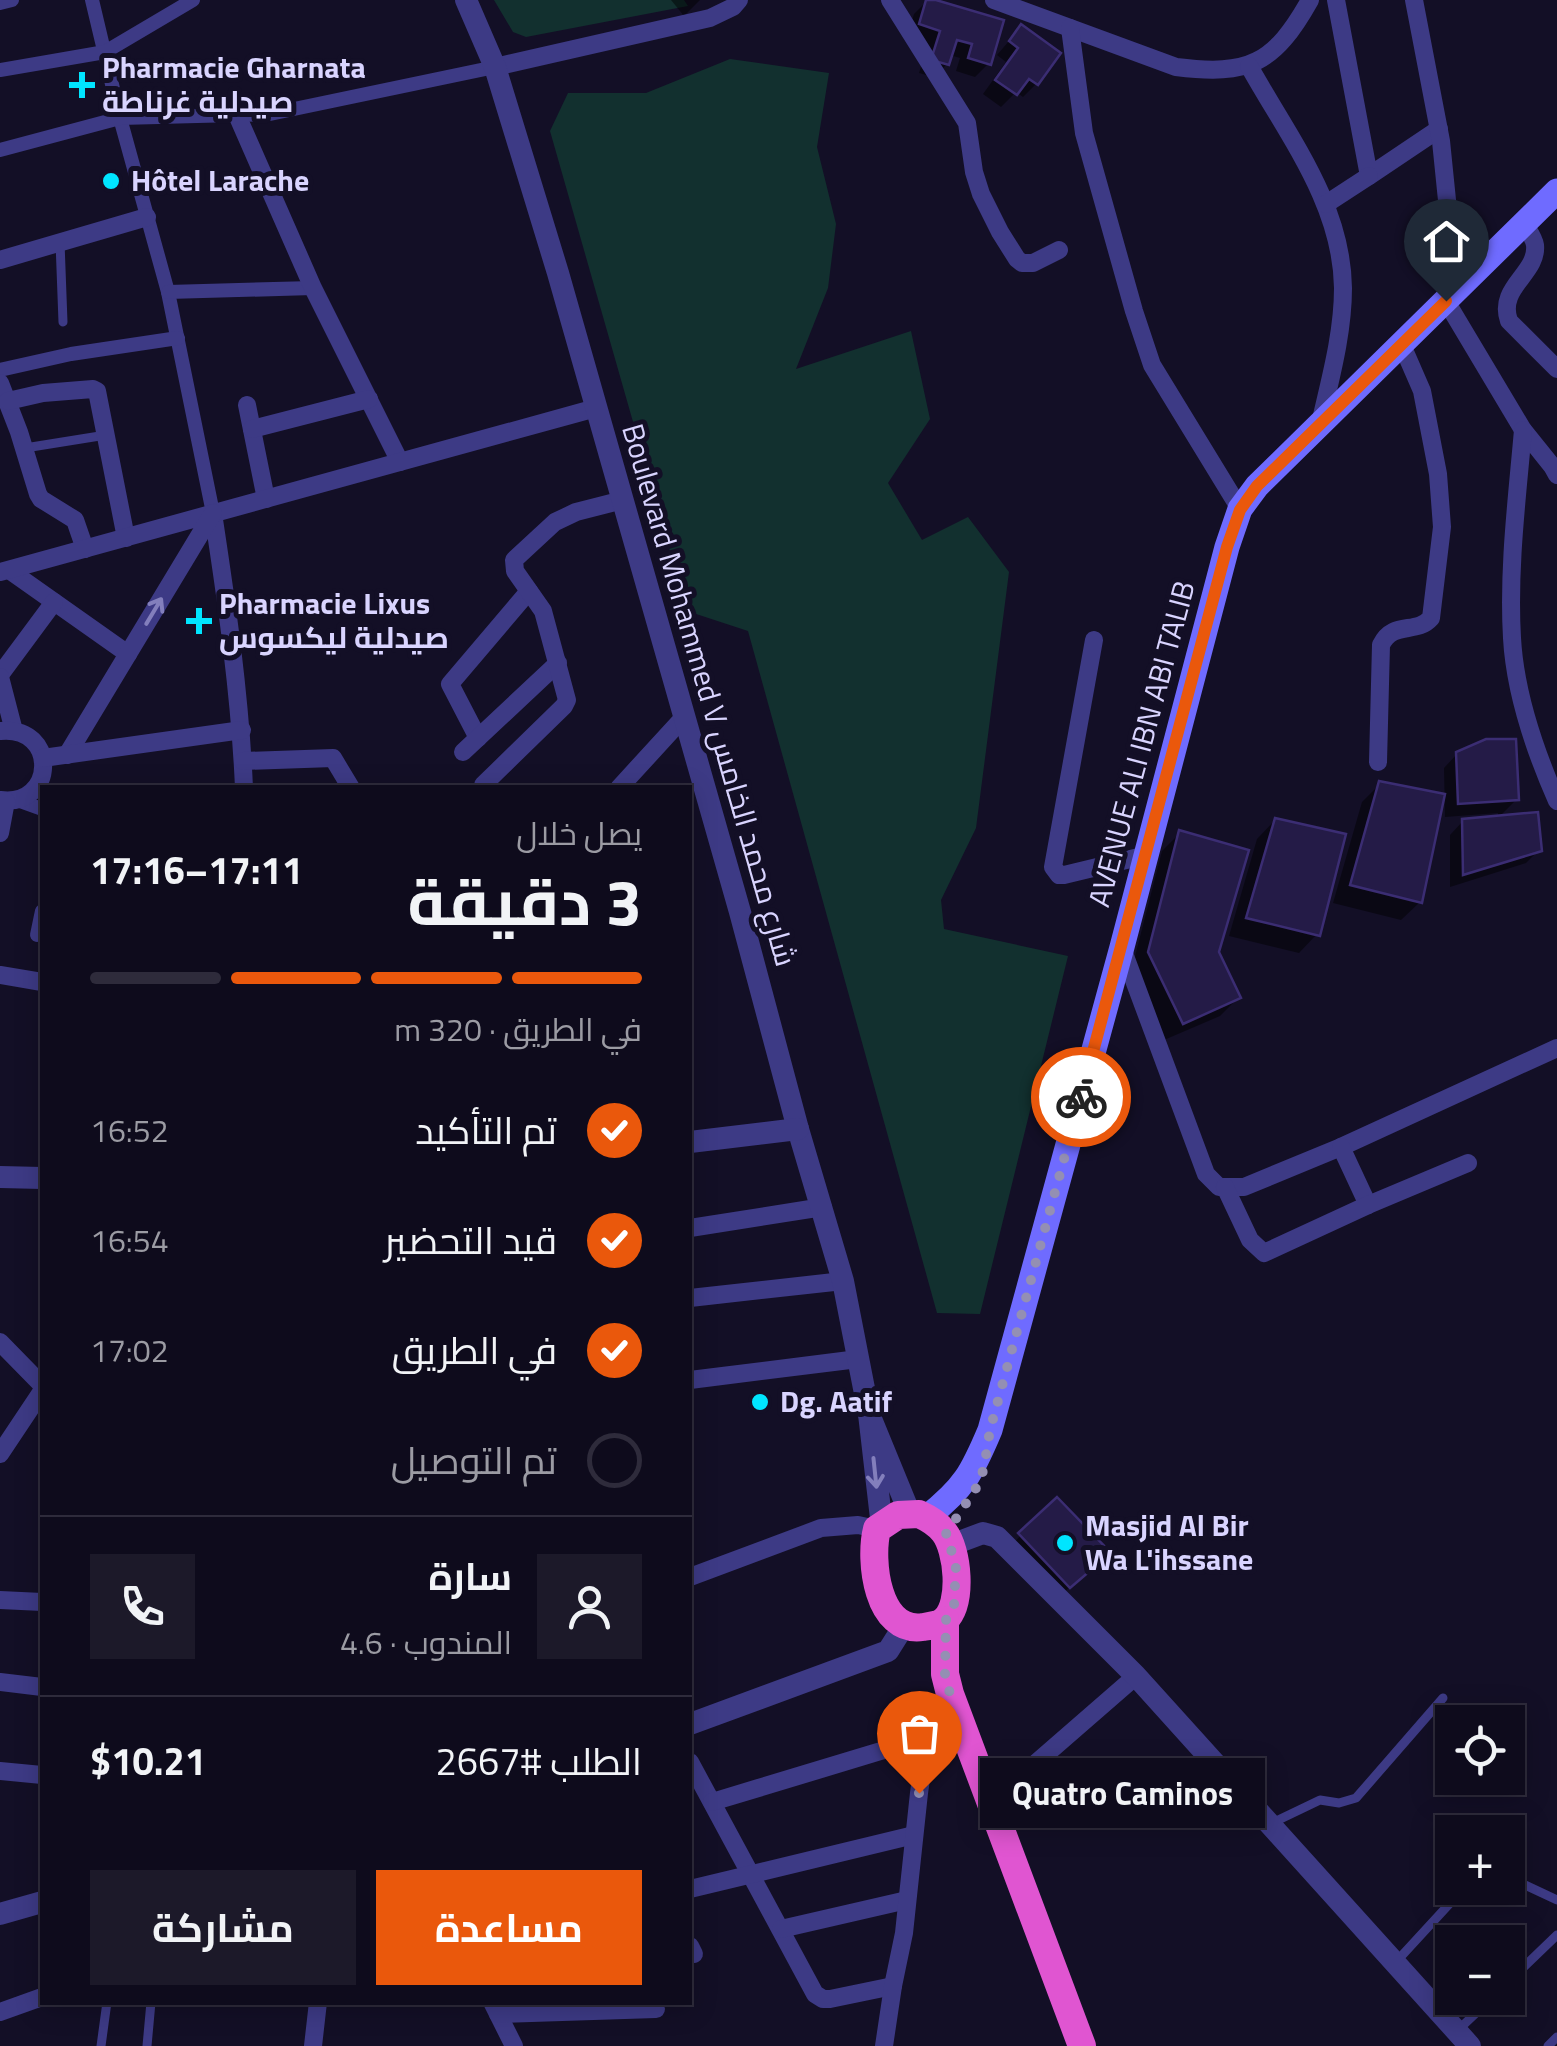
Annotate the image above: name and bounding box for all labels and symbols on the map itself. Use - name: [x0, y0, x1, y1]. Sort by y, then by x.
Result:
- place label: Pharmacie Gharnata صيدلية غرناطة: [102, 44, 366, 124]
- marker: Pharmacie Gharnata صيدلية غرناطة: [71, 74, 93, 96]
- place label: Hôtel Larache: [131, 157, 309, 203]
- marker: Hôtel Larache: [100, 170, 122, 192]
- pin: [1404, 199, 1489, 302]
- street label: Boulevard Mohammed V شارع محمد الخامس: [610, 418, 810, 971]
- street label: AVENUE ALI IBN ABI TALIB: [1075, 576, 1207, 912]
- place label: Pharmacie Lixus صيدلية ليكسوس: [219, 580, 449, 660]
- one-way arrow: [144, 598, 164, 626]
- marker: Pharmacie Lixus صيدلية ليكسوس: [188, 610, 210, 632]
- courier: [1031, 1047, 1131, 1147]
- place label: Dg. Aatif: [780, 1378, 892, 1424]
- marker: Dg. Aatif: [749, 1391, 771, 1413]
- one-way arrow: [866, 1457, 885, 1489]
- place label: Masjid Al Bir Wa L'ihssane: [1085, 1502, 1253, 1582]
- marker: Masjid Al Bir Wa L'ihssane: [1054, 1532, 1076, 1554]
- pin: [877, 1691, 962, 1794]
- callout: Quatro Caminos: [979, 1758, 1264, 1828]

